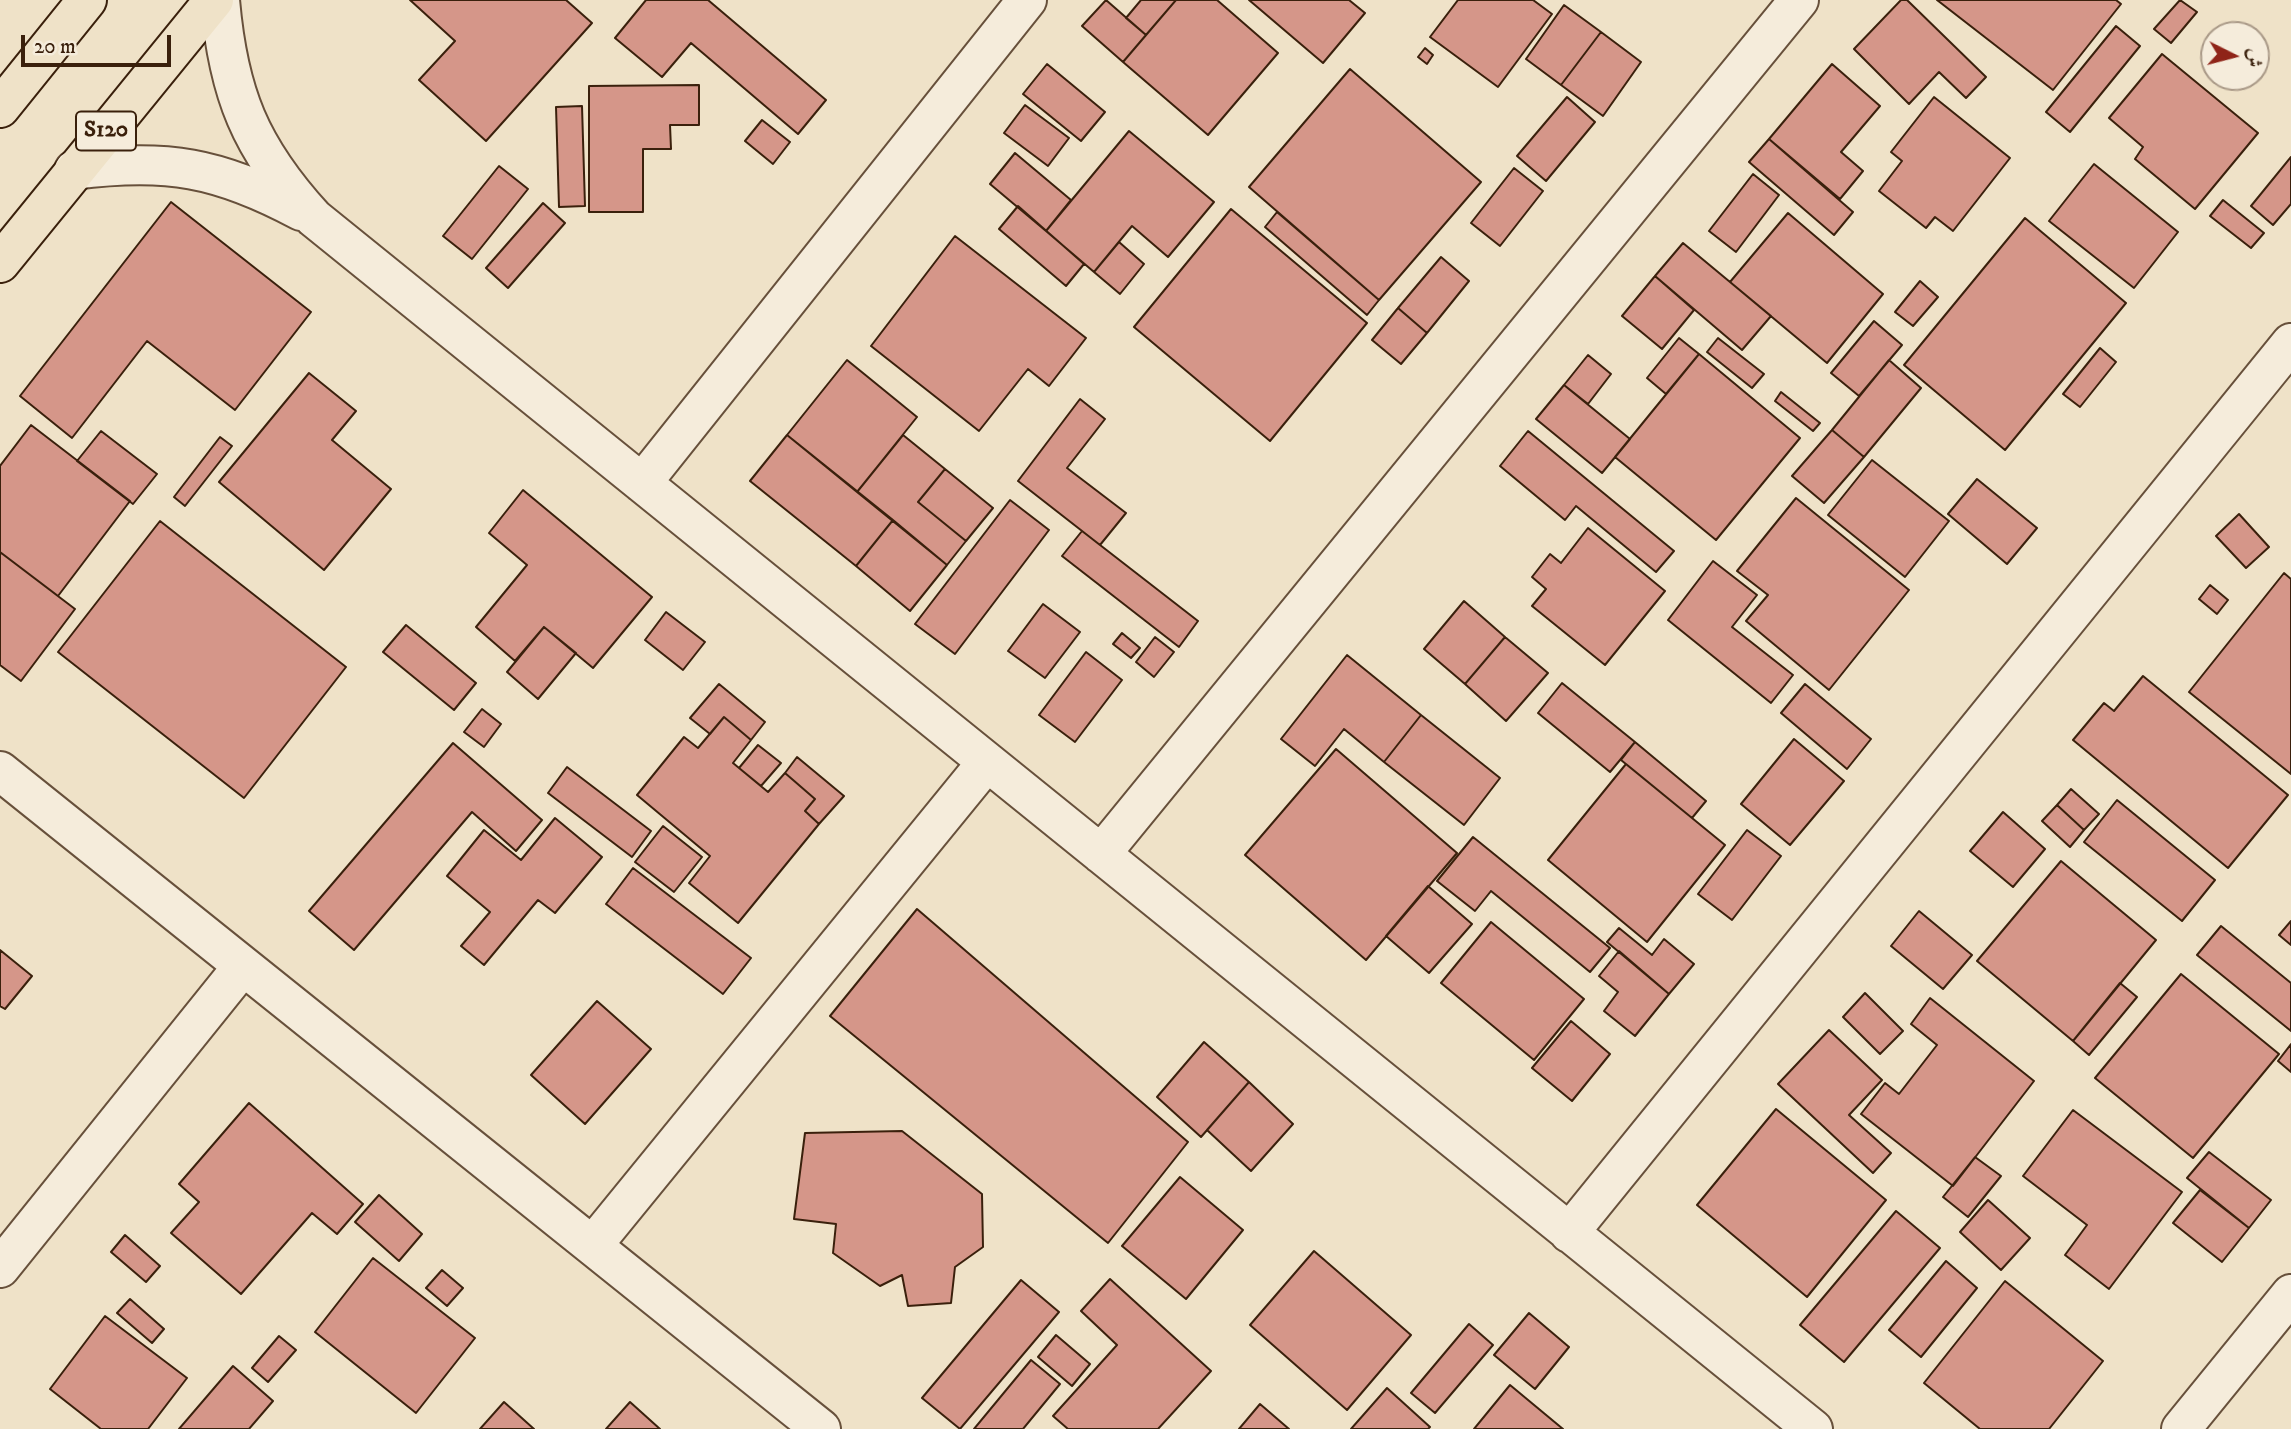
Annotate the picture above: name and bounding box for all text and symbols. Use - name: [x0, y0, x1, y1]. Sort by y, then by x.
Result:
- scale bar: [24, 21, 175, 65]
- north arrow: [2200, 21, 2270, 91]
- text: 20 m: [34, 34, 76, 60]
- text: ش: [2242, 47, 2267, 69]
- road number: S120: [76, 112, 136, 150]

